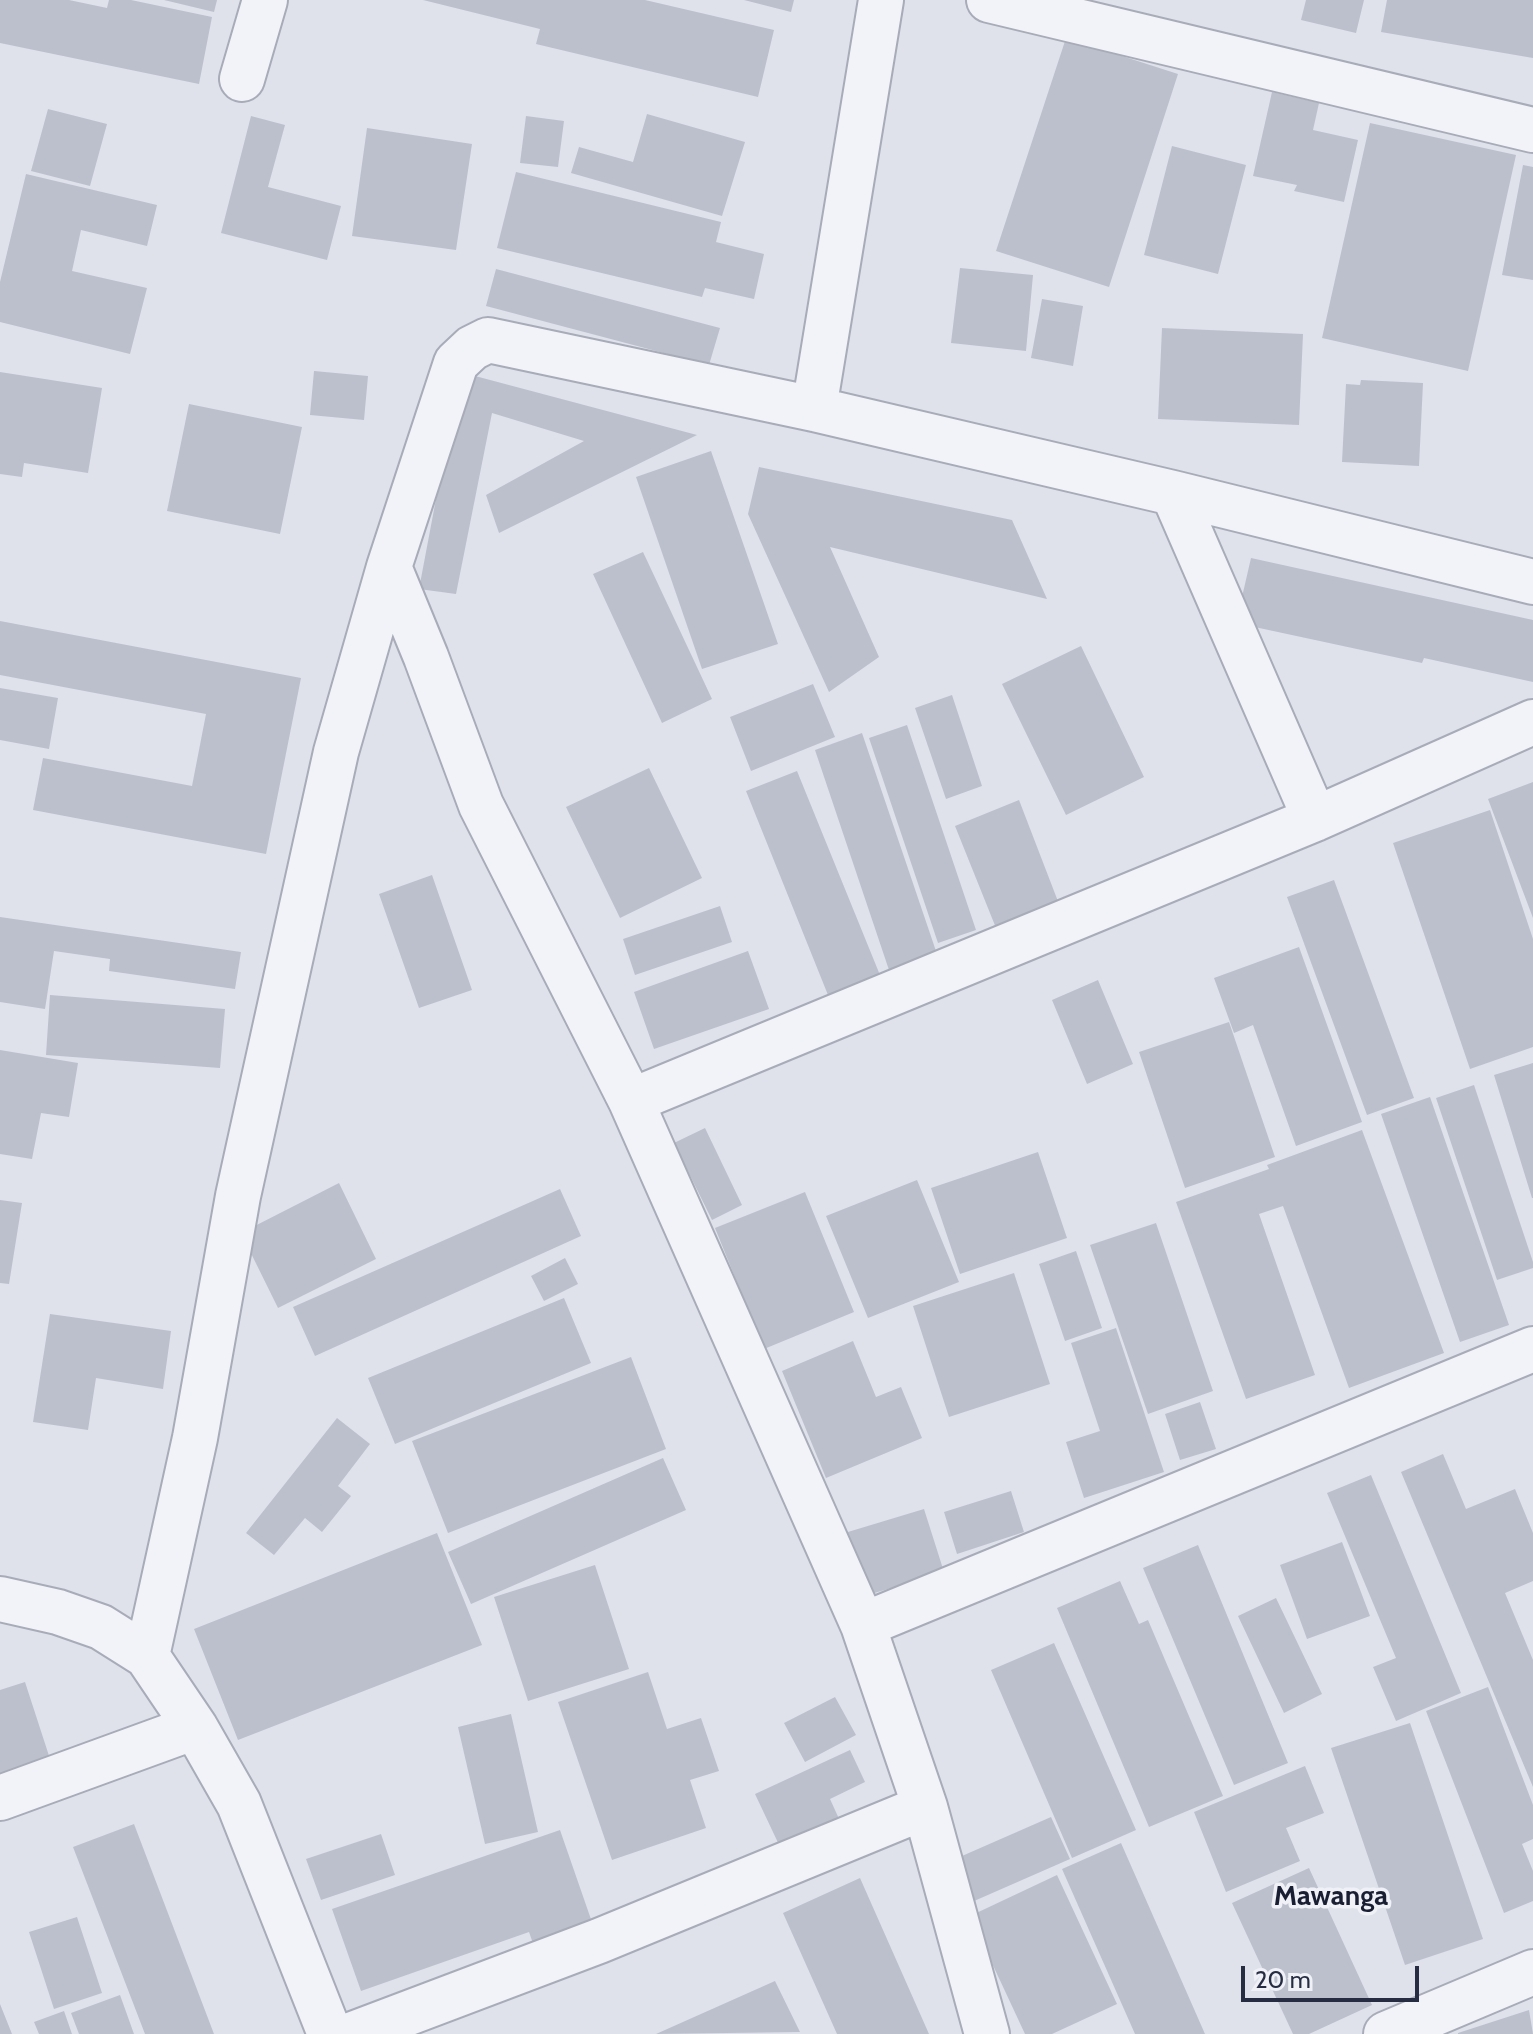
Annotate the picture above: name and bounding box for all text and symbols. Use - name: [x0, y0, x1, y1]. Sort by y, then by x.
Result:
- district label: Mawanga: [1274, 1880, 1388, 1914]
- scale bar: [1245, 1950, 1423, 2000]
- text: 20 m: [1255, 1965, 1311, 1994]

